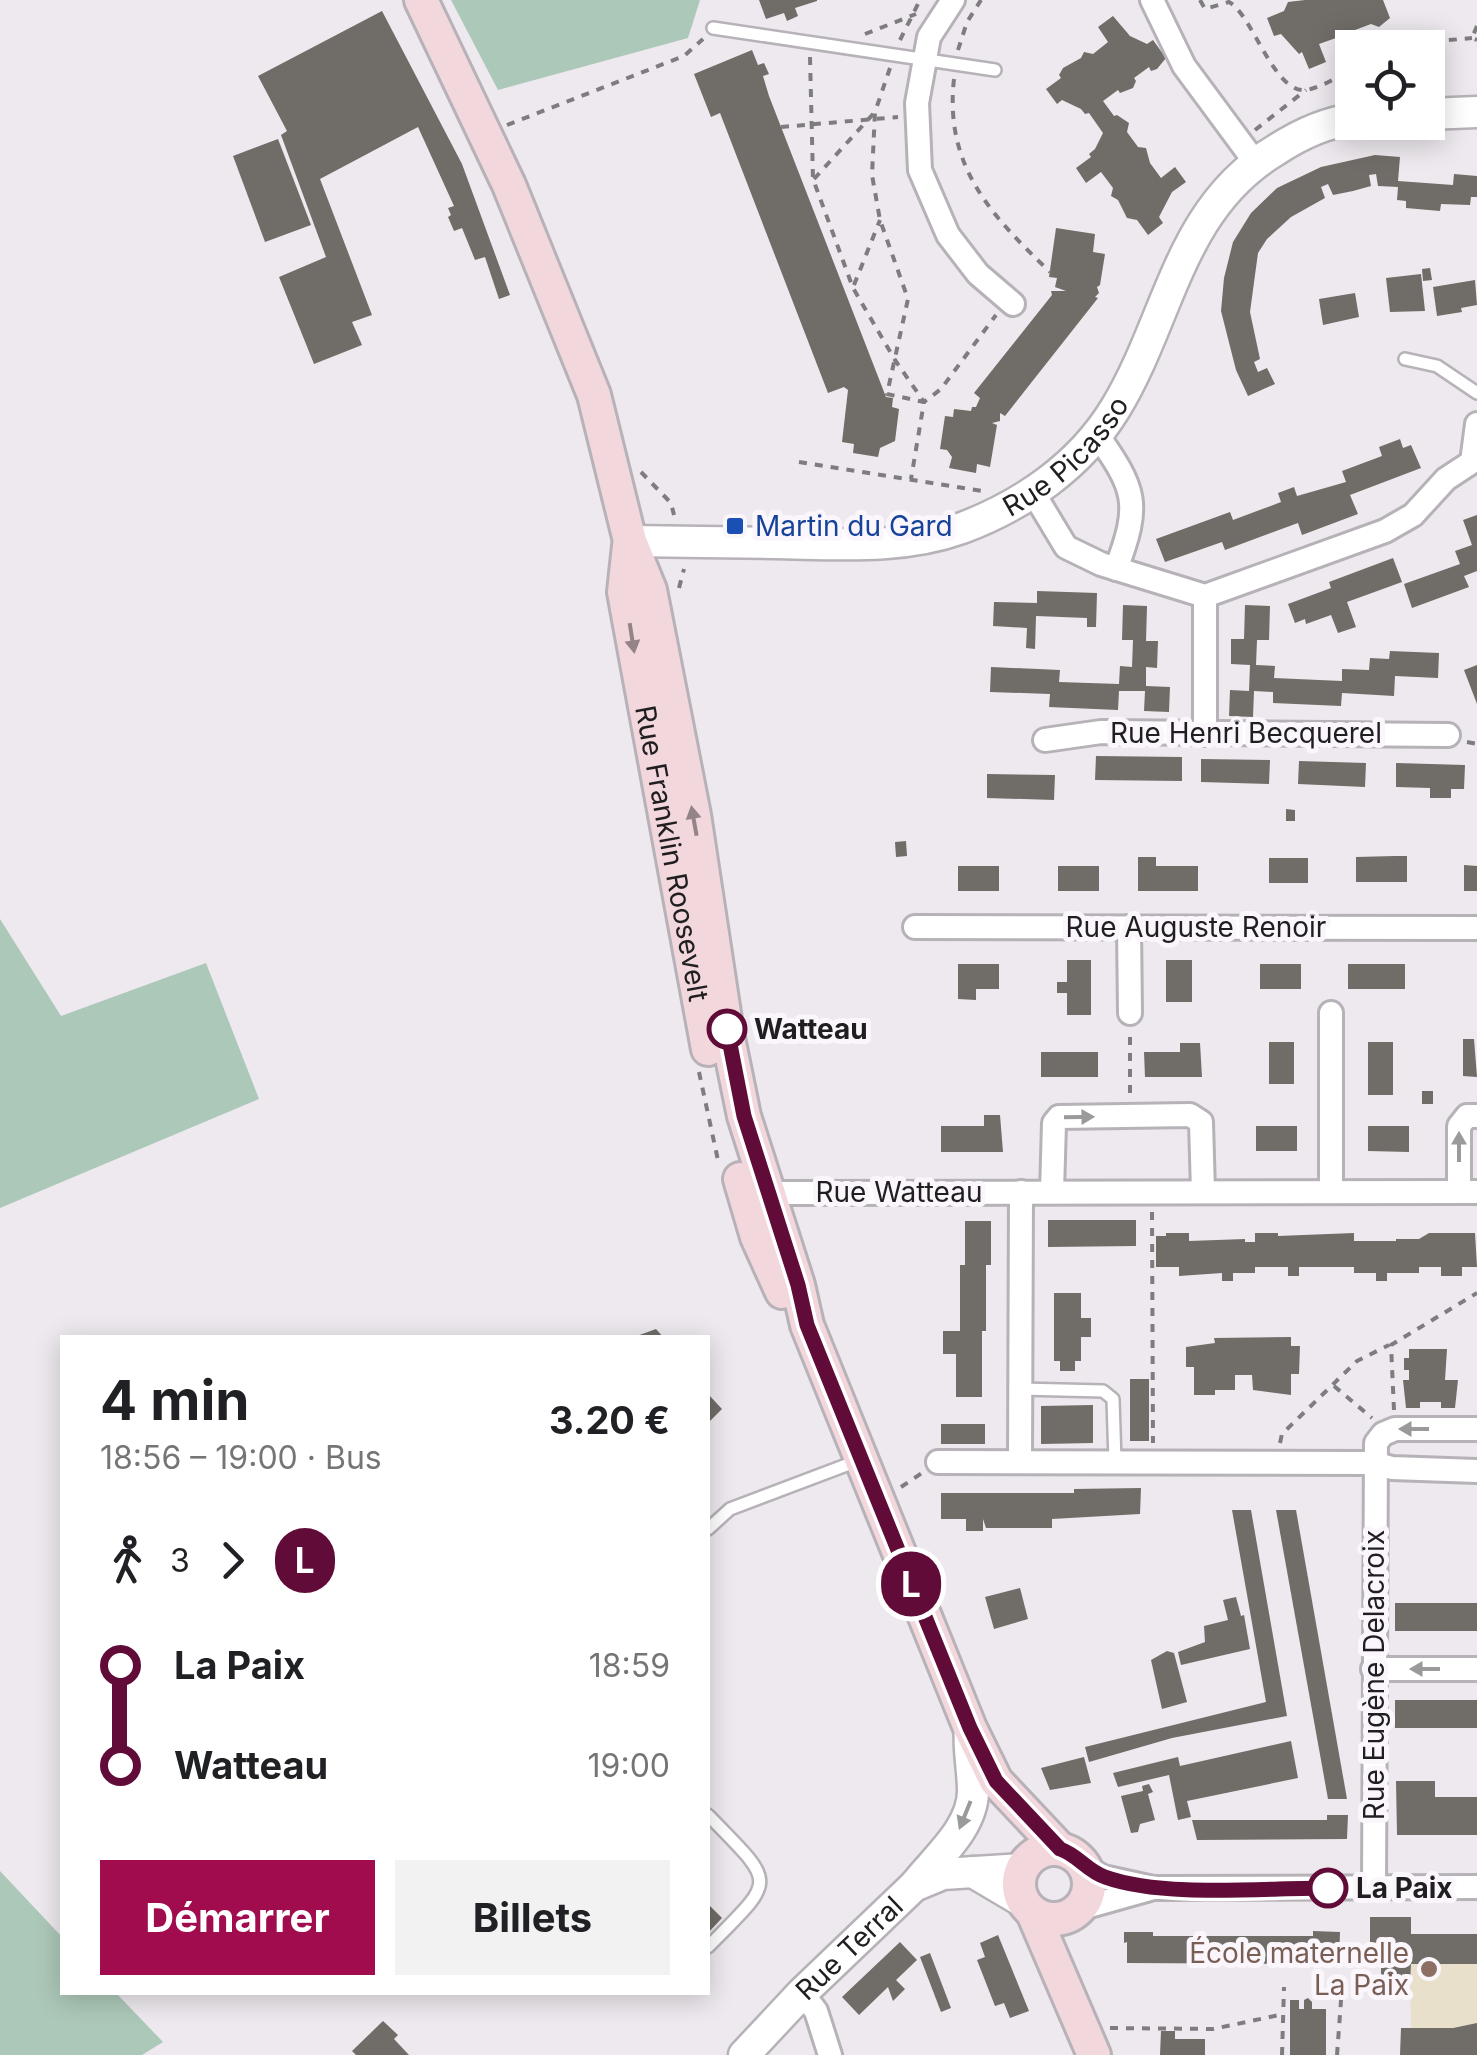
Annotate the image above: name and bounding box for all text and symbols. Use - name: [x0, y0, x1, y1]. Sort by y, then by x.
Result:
- map controls: [1335, 30, 1445, 140]
- button: locate: [1335, 30, 1445, 140]
- street label: Rue Picasso: [997, 390, 1136, 523]
- place label: Martin du Gard: [755, 509, 953, 543]
- marker: Martin du Gard: [724, 515, 746, 537]
- one-way arrow: [624, 622, 640, 654]
- street label: Rue Franklin Roosevelt: [628, 703, 716, 1004]
- street label: Rue Henri Becquerel: [1110, 716, 1382, 750]
- one-way arrow: [686, 805, 701, 837]
- street label: Rue Auguste Renoir: [1066, 910, 1326, 944]
- marker: Watteau: [708, 1010, 746, 1048]
- place label: Watteau: [754, 1012, 868, 1046]
- one-way arrow: [1064, 1108, 1096, 1124]
- one-way arrow: [1451, 1131, 1467, 1163]
- street label: Rue Watteau: [816, 1175, 982, 1209]
- text: 4 min: [100, 1367, 250, 1433]
- text: 3.20 €: [549, 1397, 670, 1443]
- one-way arrow: [1397, 1421, 1429, 1437]
- text: 18:56 – 19:00 · Bus: [100, 1438, 382, 1477]
- street label: Rue Eugène Delacroix: [1357, 1530, 1391, 1820]
- icon: walk: [100, 1533, 155, 1588]
- icon: forward: [205, 1533, 260, 1588]
- text: L: [295, 1539, 315, 1581]
- text: 3: [170, 1541, 190, 1580]
- line badge: L: [878, 1552, 944, 1616]
- text: L: [901, 1563, 921, 1605]
- text: La Paix: [174, 1642, 305, 1688]
- text: 18:59: [589, 1646, 670, 1685]
- one-way arrow: [1408, 1661, 1440, 1677]
- text: Watteau: [174, 1742, 328, 1788]
- text: 19:00: [588, 1746, 670, 1785]
- one-way arrow: [957, 1800, 973, 1830]
- button: Démarrer: [100, 1860, 375, 1975]
- button: Billets: [395, 1860, 670, 1975]
- marker: La Paix: [1309, 1869, 1347, 1907]
- place label: La Paix: [1356, 1871, 1453, 1905]
- street label: Rue Terral: [788, 1889, 910, 2007]
- place label: École maternelle La Paix: [1189, 1935, 1409, 2002]
- marker: École maternelle La Paix: [1418, 1958, 1440, 1980]

